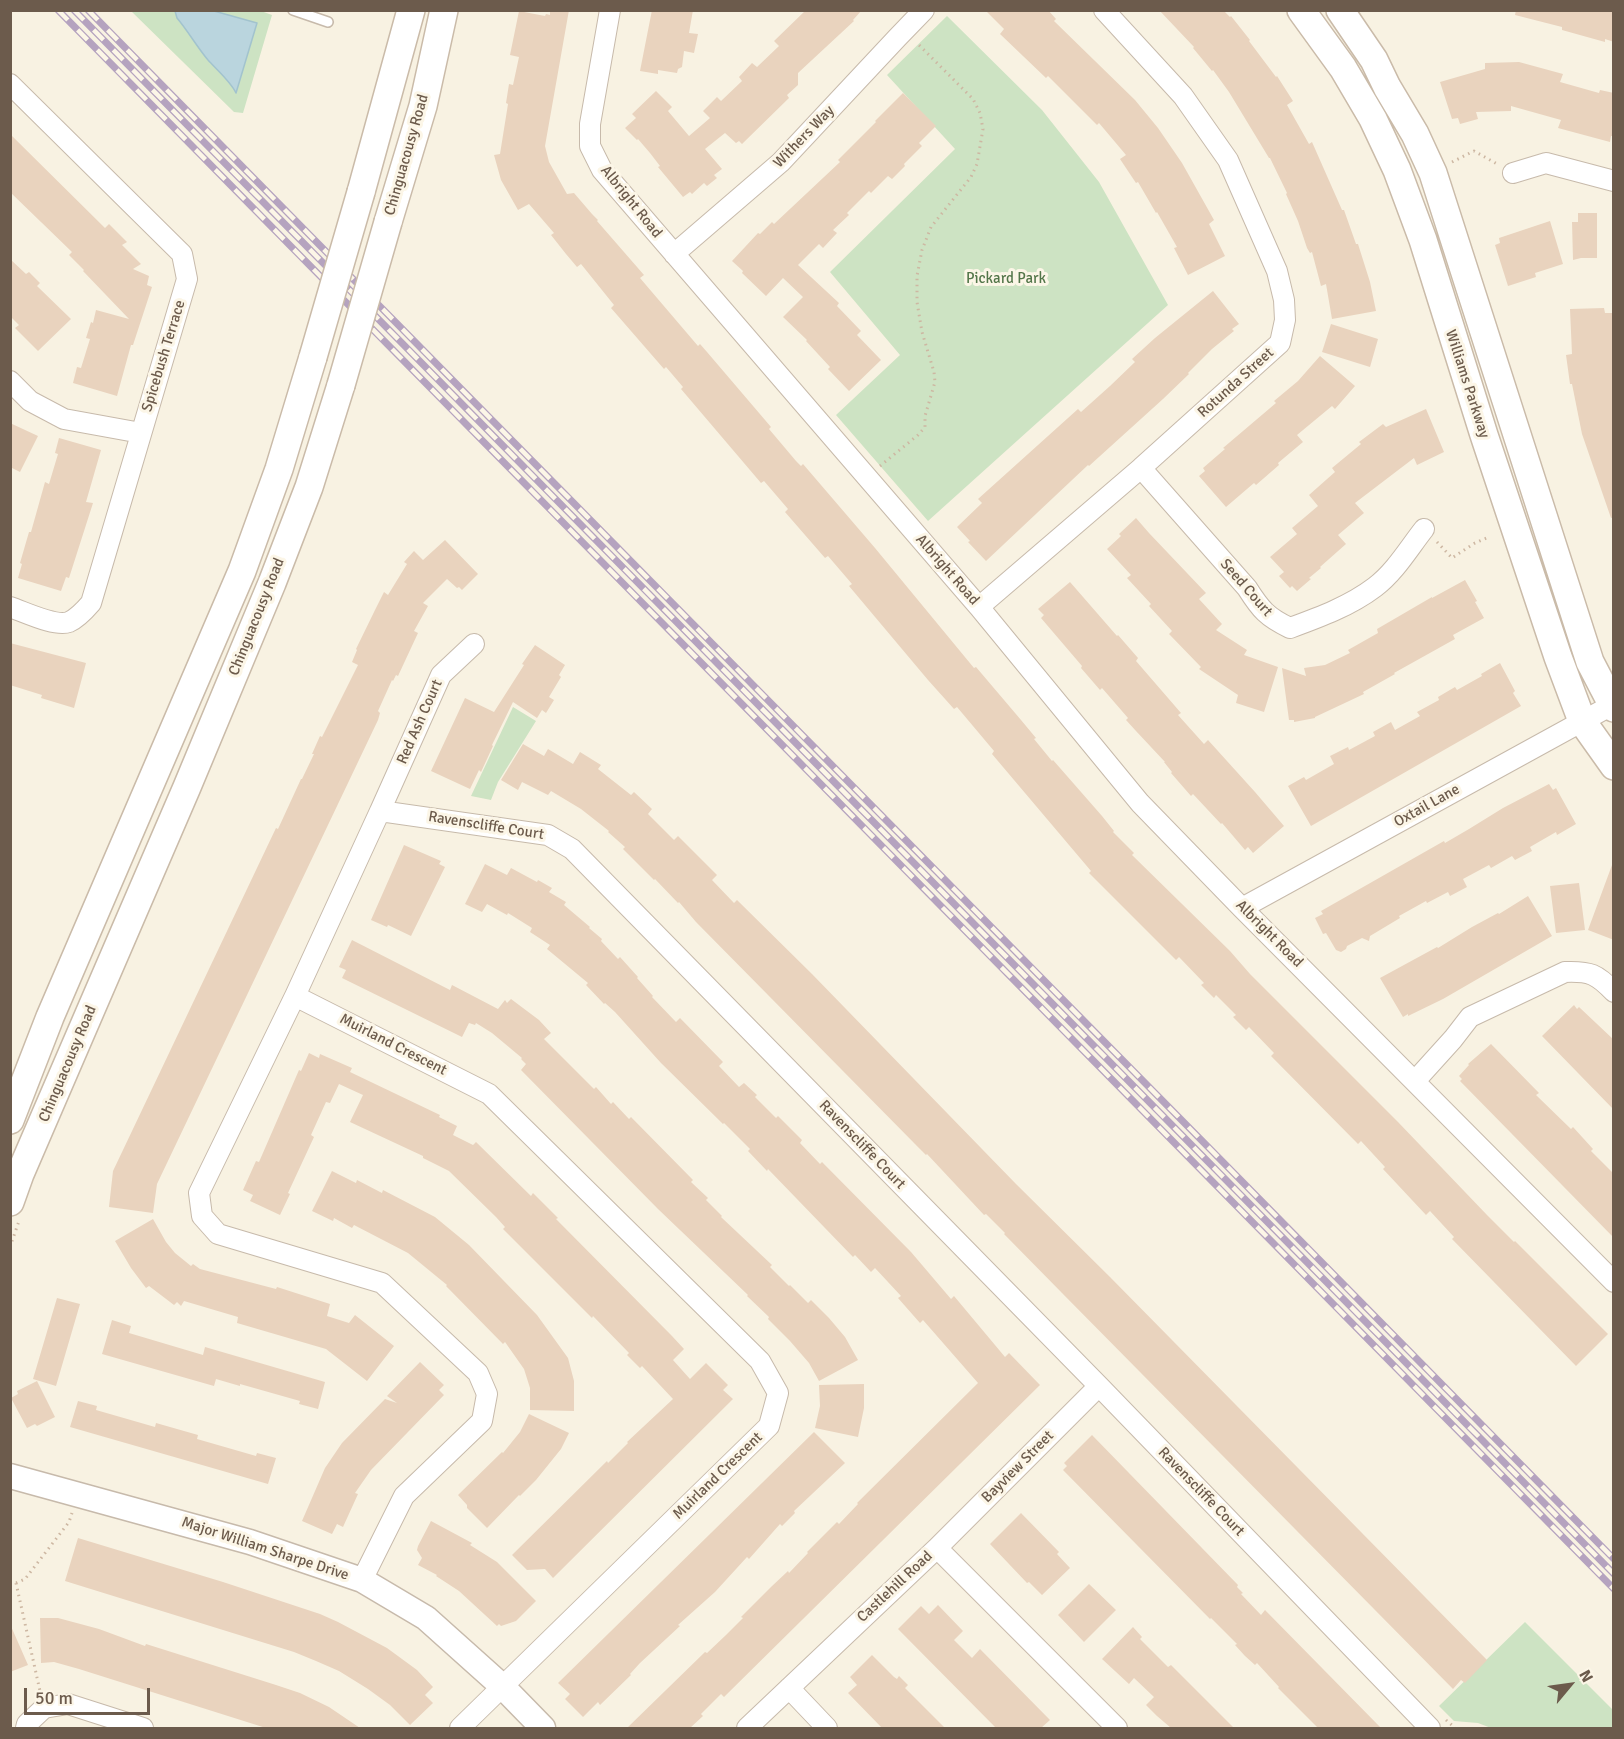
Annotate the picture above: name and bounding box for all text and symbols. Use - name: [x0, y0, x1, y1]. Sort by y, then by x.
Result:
- street label: Chinguacousy Road: [381, 92, 433, 218]
- street label: Withers Way: [770, 102, 838, 172]
- street label: Albright Road: [596, 162, 666, 242]
- park label: Pickard Park: [966, 270, 1046, 288]
- street label: Spicebush Terrace: [138, 298, 190, 414]
- street label: Williams Parkway: [1441, 328, 1493, 440]
- street label: Rotunda Street: [1194, 344, 1278, 422]
- street label: Albright Road: [911, 531, 983, 609]
- street label: Seed Court: [1216, 555, 1276, 621]
- street label: Chinguacousy Road: [225, 556, 289, 678]
- street label: Red Ash Court: [393, 677, 447, 767]
- street label: Oxtail Lane: [1391, 781, 1463, 831]
- street label: Ravenscliffe Court: [427, 808, 545, 844]
- street label: Albright Road: [1232, 897, 1306, 971]
- street label: Chinguacousy Road: [35, 1003, 101, 1125]
- street label: Muirland Crescent: [337, 1010, 449, 1080]
- street label: Ravenscliffe Court: [815, 1097, 909, 1193]
- street label: Bayview Street: [978, 1427, 1058, 1507]
- street label: Muirland Crescent: [669, 1429, 767, 1523]
- street label: Ravenscliffe Court: [1154, 1444, 1248, 1540]
- street label: Major William Sharpe Drive: [179, 1513, 351, 1585]
- street label: Castlehill Road: [854, 1548, 936, 1626]
- north arrow: [1540, 1655, 1600, 1715]
- text: N: [1574, 1667, 1597, 1686]
- scale bar: [27, 1676, 153, 1714]
- text: 50 m: [35, 1687, 73, 1709]

